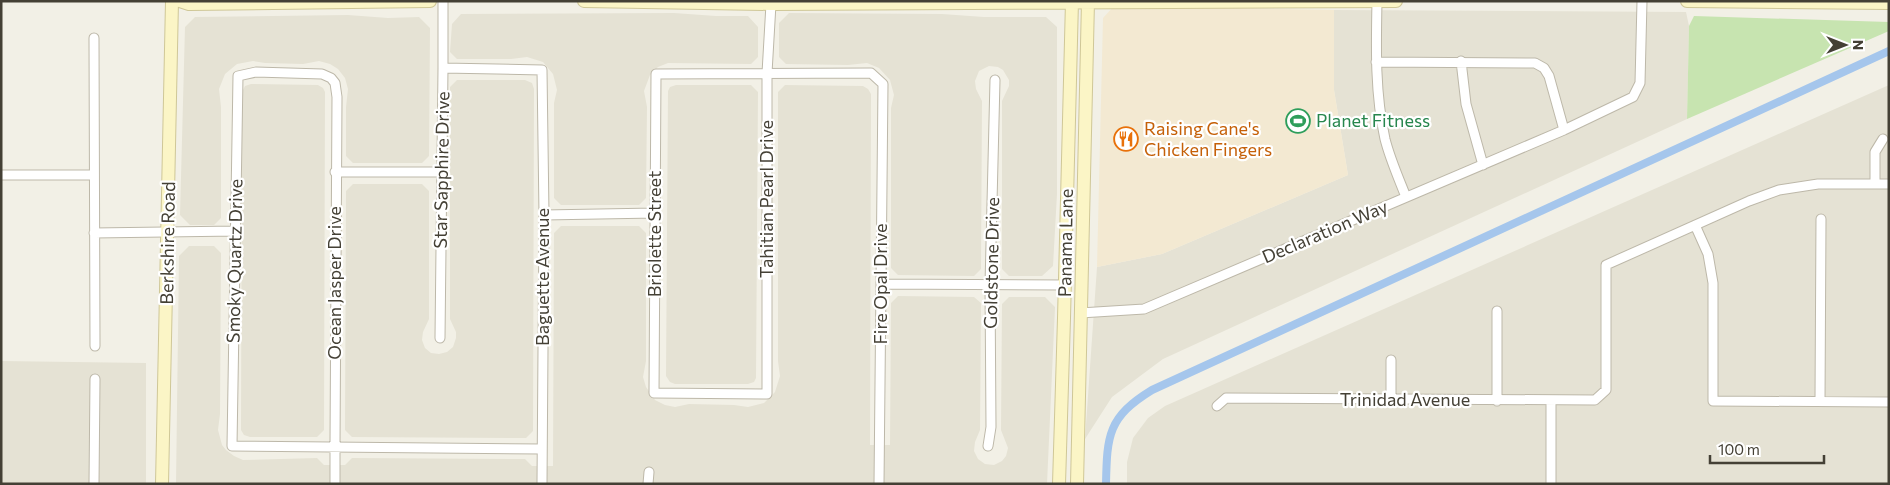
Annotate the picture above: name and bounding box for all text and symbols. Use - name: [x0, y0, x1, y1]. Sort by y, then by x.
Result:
- north arrow: [1820, 20, 1870, 70]
- text: N: [1850, 40, 1867, 50]
- street label: Star Sapphire Drive: [429, 91, 453, 249]
- sports icon: Planet Fitness: [1285, 108, 1311, 134]
- place label: Planet Fitness: [1316, 109, 1430, 131]
- place label: Raising Cane's Chicken Fingers: [1144, 117, 1272, 160]
- street label: Tahitian Pearl Drive: [755, 120, 777, 278]
- restaurant icon: Raising Cane's Chicken Fingers: [1113, 126, 1139, 152]
- street label: Briolette Street: [643, 171, 665, 297]
- street label: Smoky Quartz Drive: [222, 179, 246, 343]
- street label: Berkshire Road: [155, 181, 179, 305]
- street label: Panama Lane: [1053, 189, 1077, 297]
- street label: Declaration Way: [1258, 195, 1391, 267]
- street label: Goldstone Drive: [979, 197, 1003, 329]
- street label: Ocean Jasper Drive: [323, 206, 345, 360]
- street label: Baguette Avenue: [531, 208, 553, 346]
- street label: Fire Opal Drive: [869, 223, 891, 345]
- street label: Trinidad Avenue: [1340, 388, 1470, 410]
- scale bar: [1710, 432, 1824, 464]
- text: 100 m: [1718, 440, 1760, 458]

